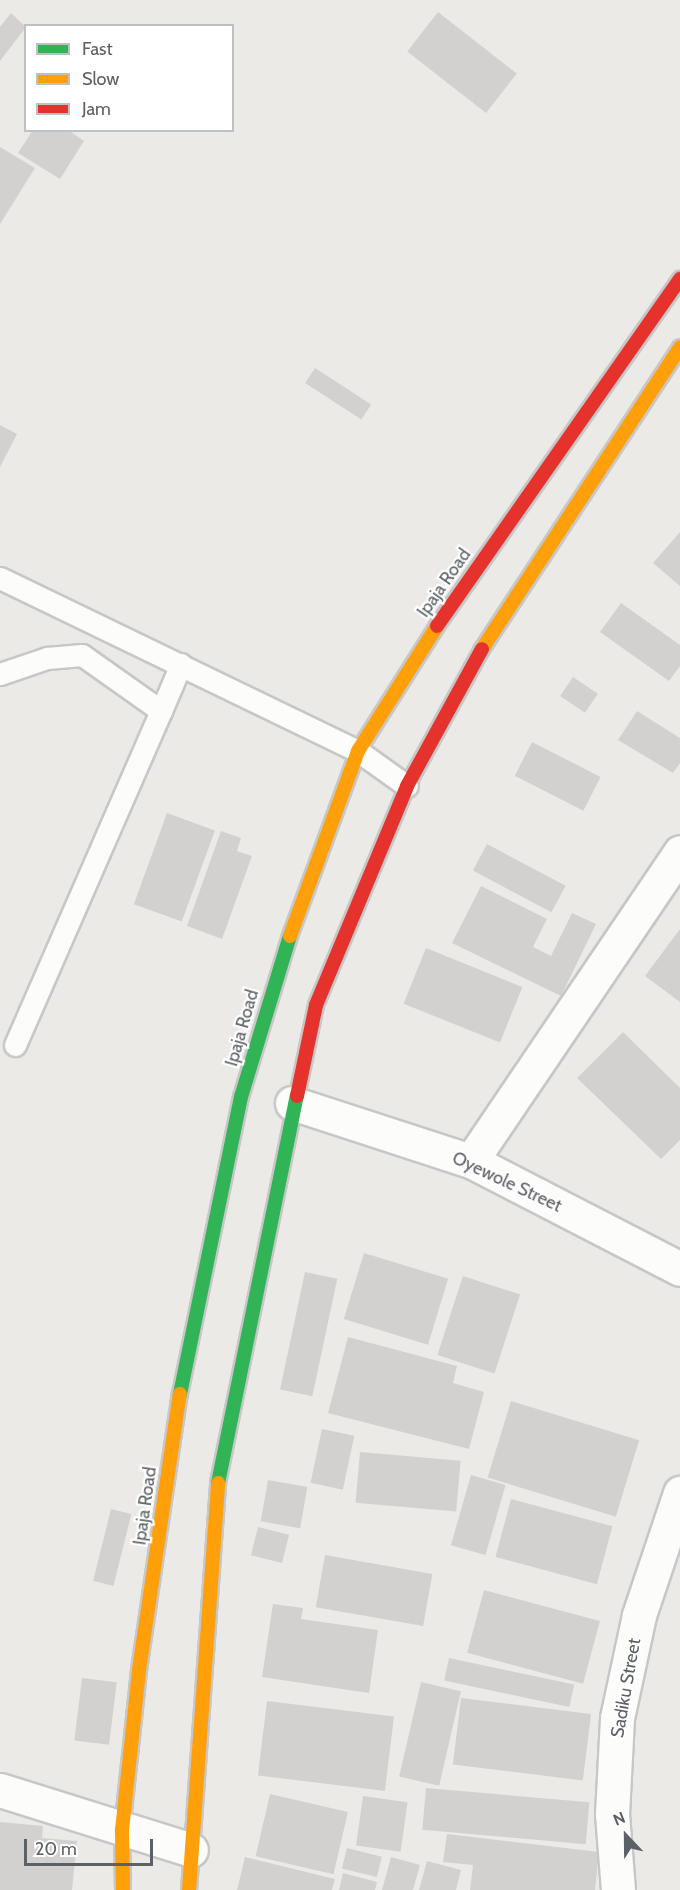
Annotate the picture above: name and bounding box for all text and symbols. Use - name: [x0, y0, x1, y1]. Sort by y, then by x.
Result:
- legend: [24, 24, 234, 132]
- text: Fast: [82, 38, 113, 60]
- text: Slow: [82, 68, 119, 90]
- text: Jam: [82, 98, 111, 120]
- street label: Ipaja Road: [413, 545, 475, 621]
- street label: Ipaja Road: [221, 987, 263, 1069]
- street label: Oyewole Street: [449, 1147, 565, 1217]
- street label: Ipaja Road: [129, 1466, 161, 1546]
- street label: Sadiku Street: [607, 1637, 645, 1739]
- north arrow: [596, 1806, 656, 1866]
- text: N: [610, 1808, 628, 1830]
- scale bar: [27, 1827, 156, 1865]
- text: 20 m: [35, 1838, 77, 1860]

